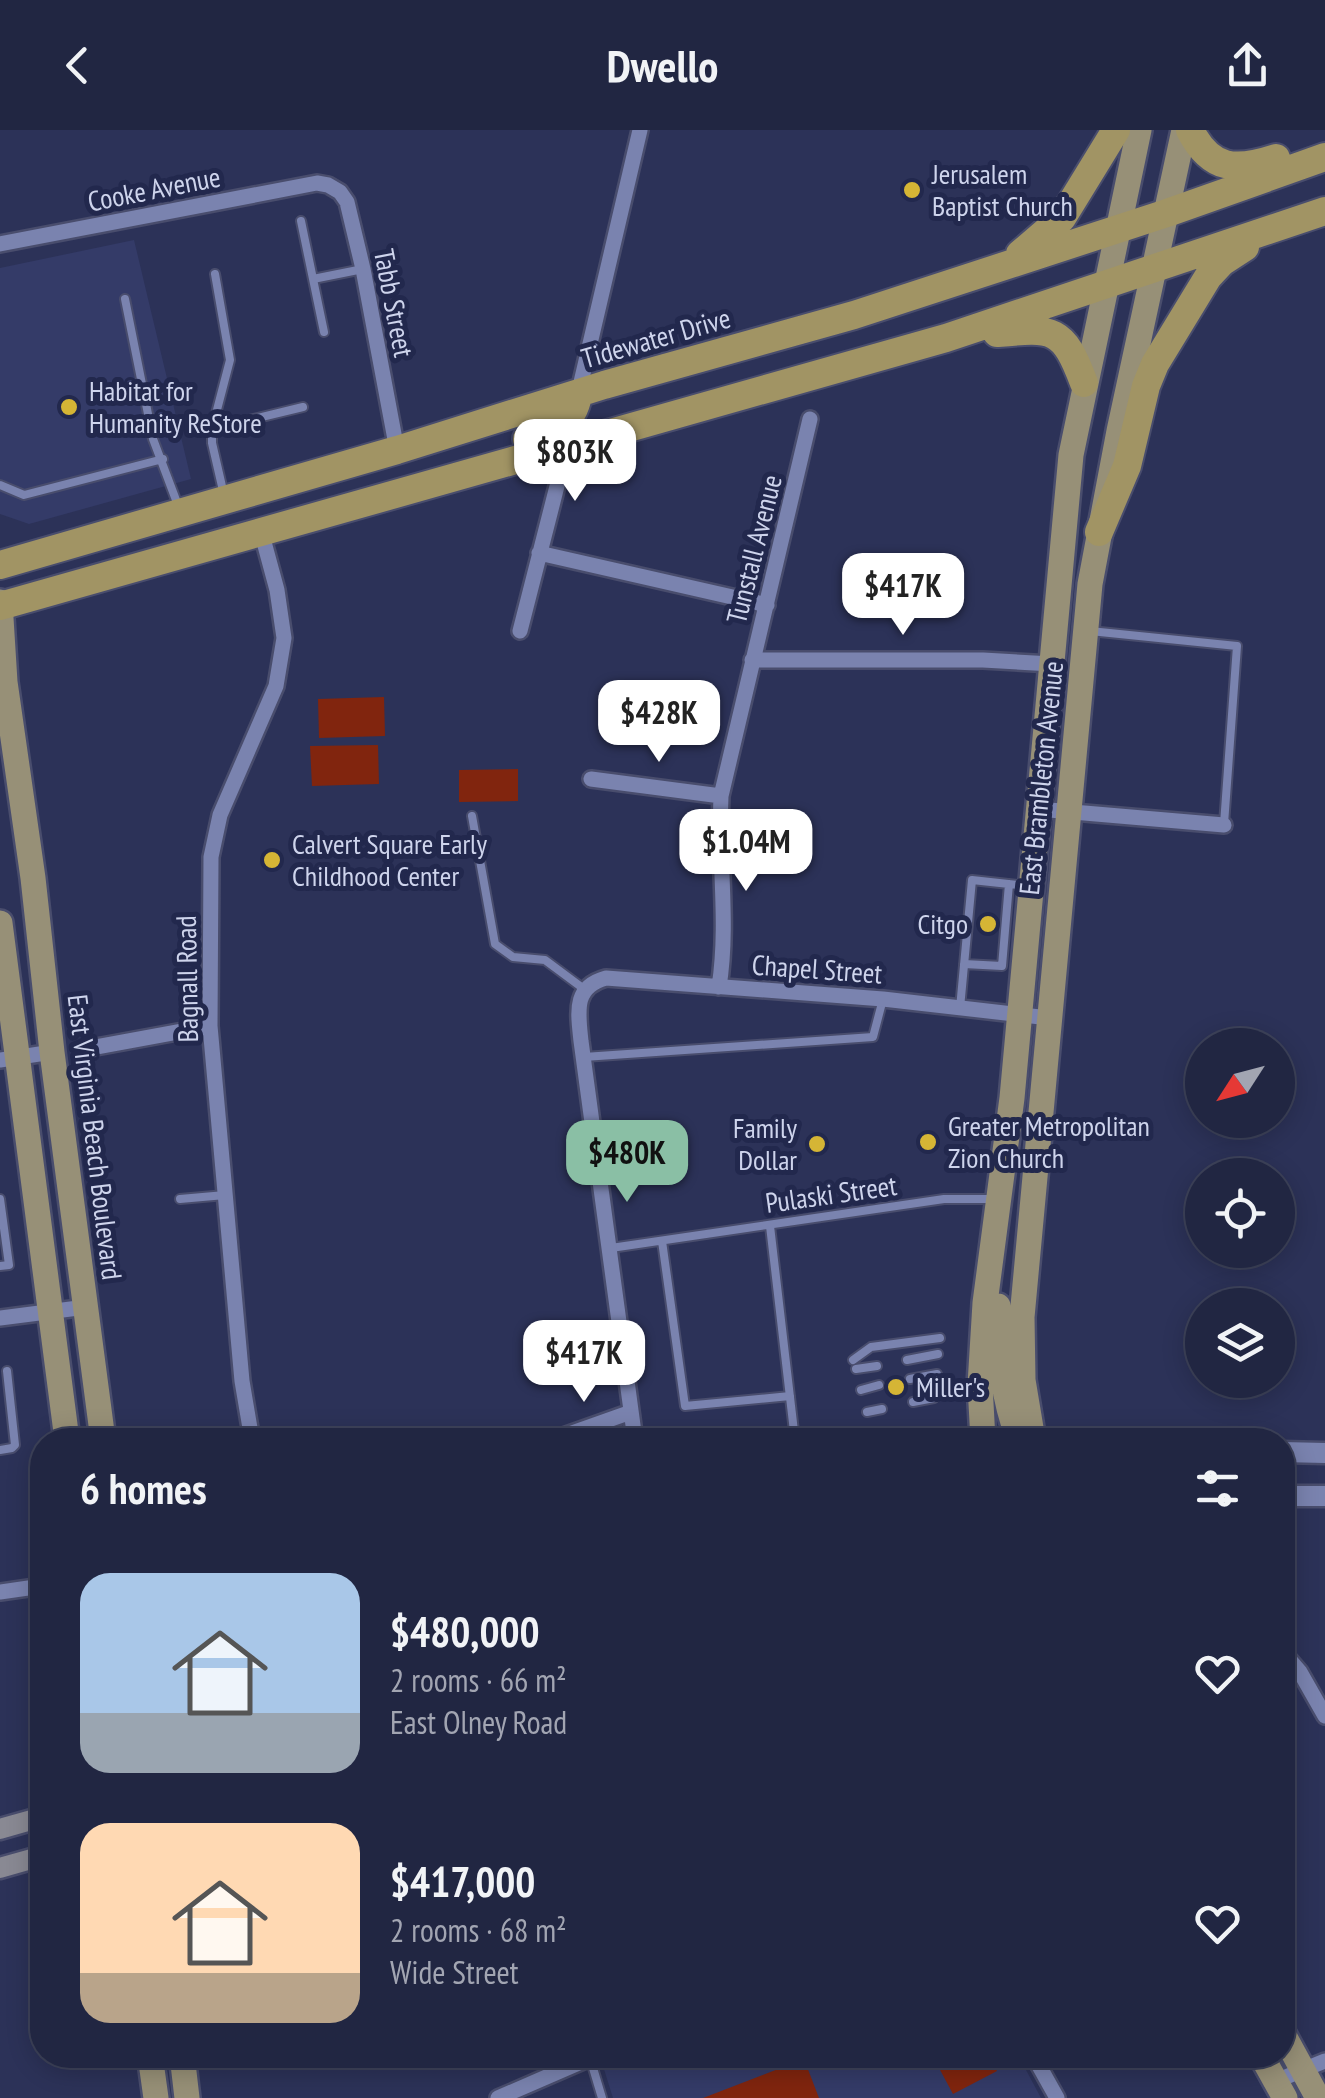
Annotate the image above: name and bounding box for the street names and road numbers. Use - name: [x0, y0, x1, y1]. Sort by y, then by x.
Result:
- street label: Cooke Avenue: [84, 158, 223, 219]
- street label: Tabb Street: [366, 246, 423, 360]
- street label: Tidewater Drive: [577, 299, 735, 376]
- street label: Tunstall Avenue: [717, 471, 790, 627]
- street label: East Brambleton Avenue: [1010, 659, 1071, 897]
- street label: Bagnall Road: [167, 915, 206, 1043]
- street label: Chapel Street: [751, 945, 884, 992]
- street label: East Virginia Beach Boulevard: [60, 992, 131, 1282]
- street label: Pulaski Street: [763, 1166, 899, 1221]

